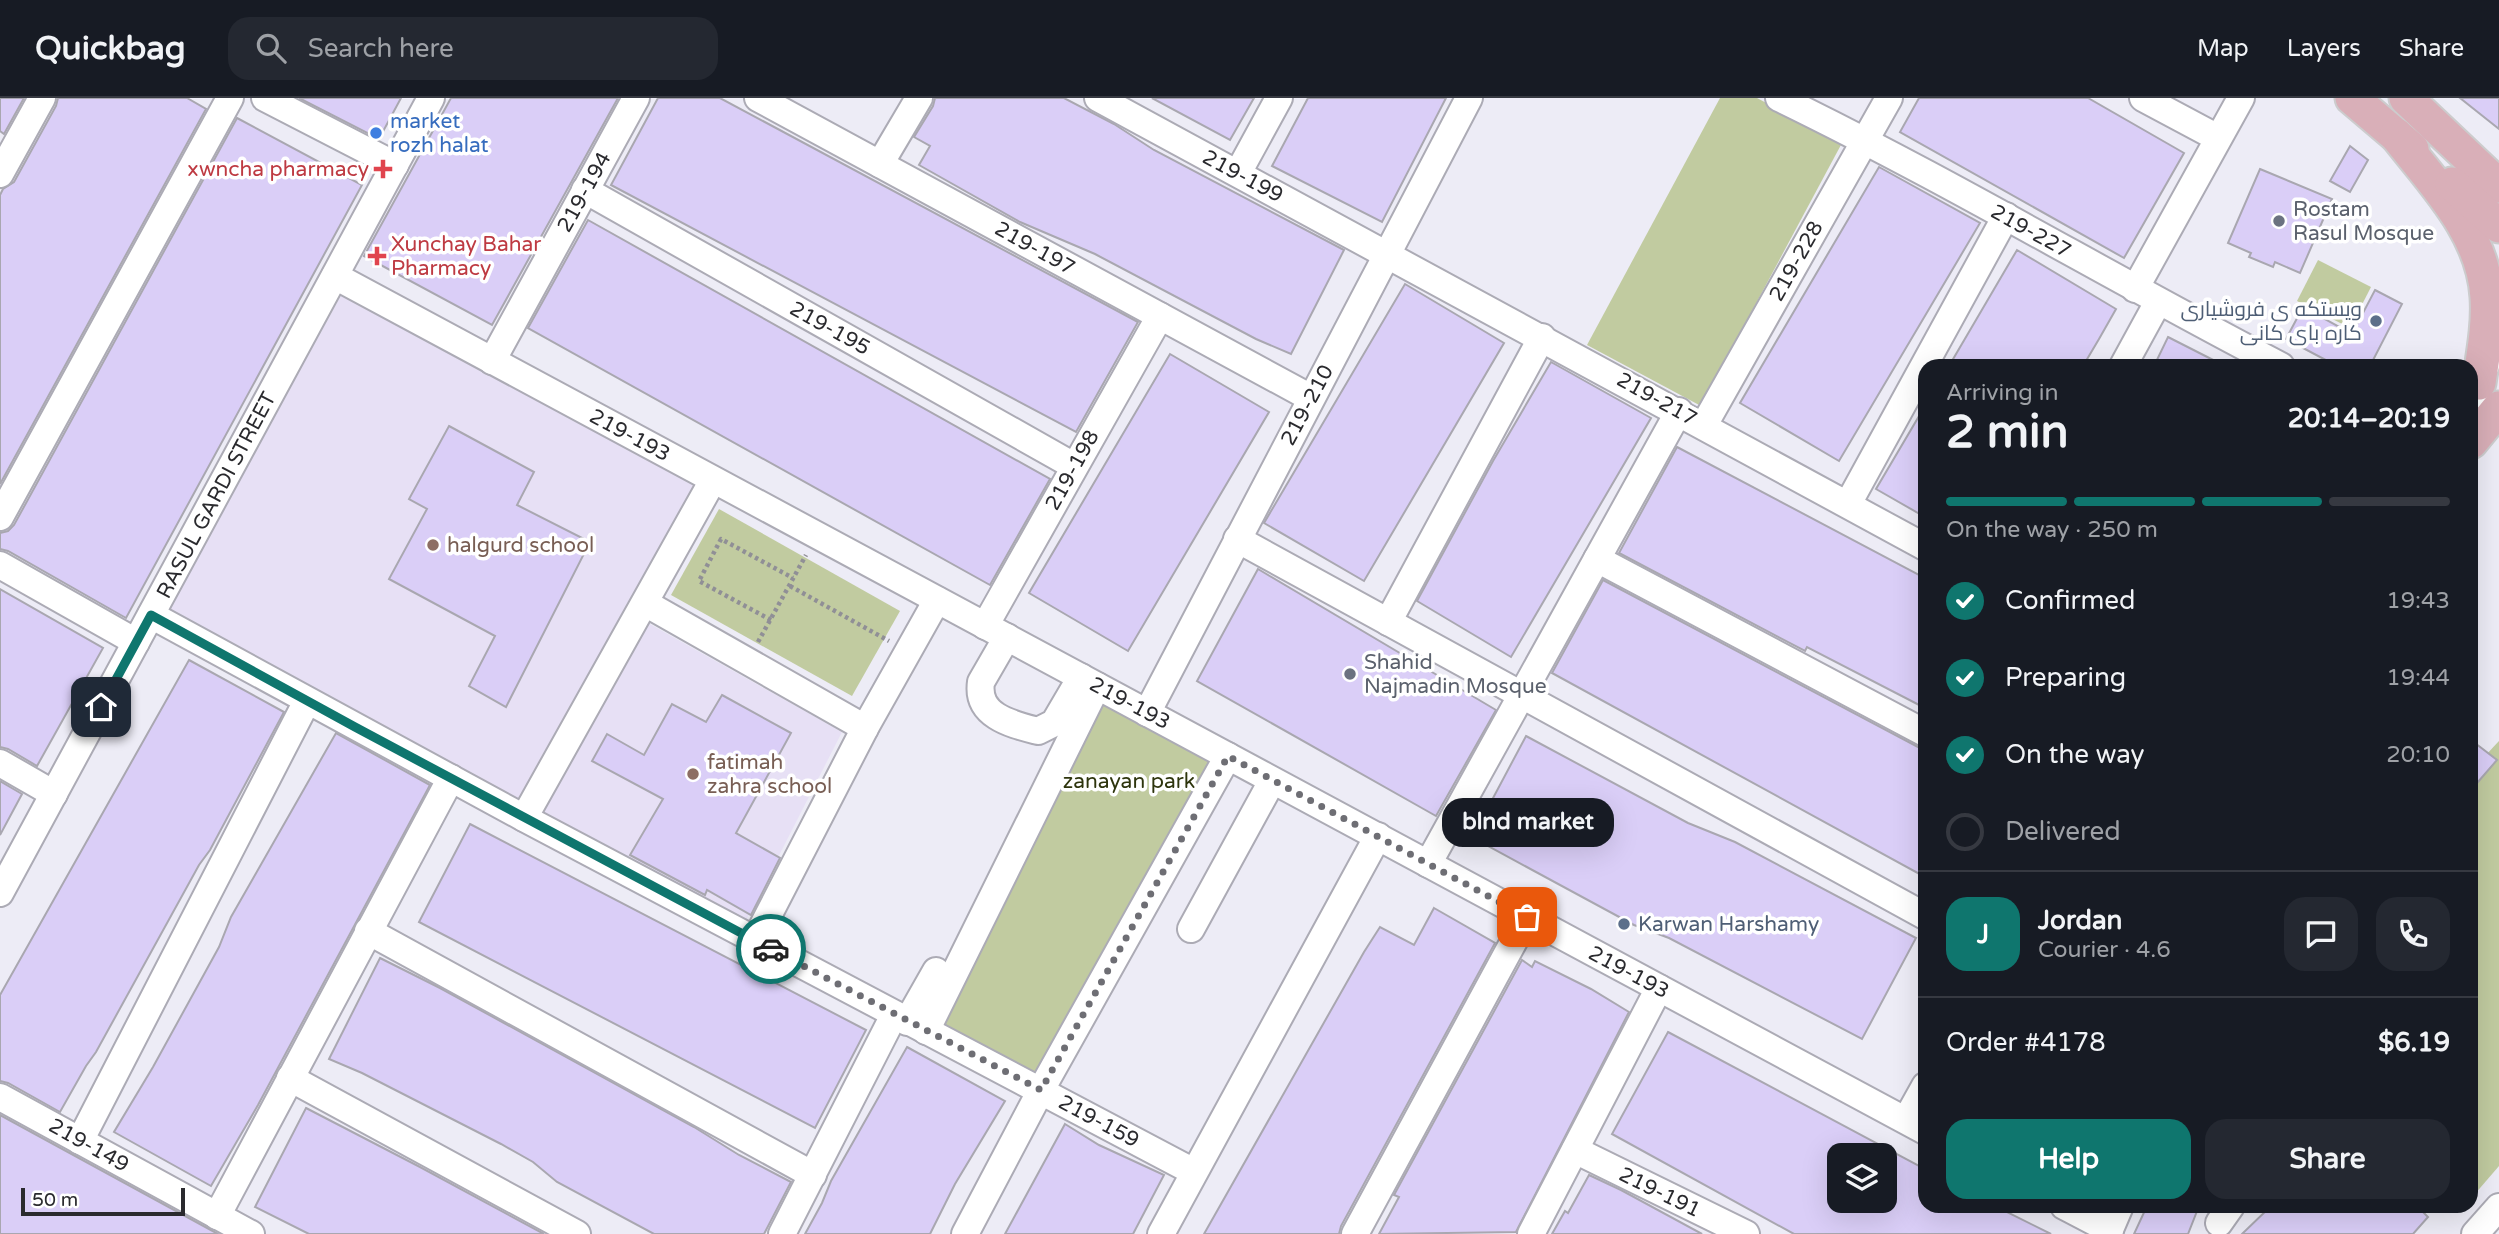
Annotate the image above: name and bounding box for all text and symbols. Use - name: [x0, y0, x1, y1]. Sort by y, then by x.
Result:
- search box: [228, 17, 718, 80]
- text: Quickbag: [35, 29, 186, 68]
- icon: search: [252, 29, 290, 67]
- text: Search here: [308, 33, 454, 64]
- text: Map: [2197, 34, 2249, 63]
- text: Layers: [2287, 34, 2361, 63]
- text: Share: [2399, 34, 2464, 63]
- place label: market rozh halat: [390, 109, 489, 158]
- marker: market rozh halat: [368, 125, 384, 141]
- street label: 219-199: [1198, 145, 1287, 208]
- street label: 219-194: [552, 148, 617, 237]
- place label: xwncha pharmacy: [187, 157, 369, 182]
- marker: xwncha pharmacy: [375, 161, 391, 177]
- place label: Rostam Rasul Mosque: [2293, 197, 2434, 246]
- street label: 219-227: [1986, 199, 2075, 264]
- marker: Rostam Rasul Mosque: [2271, 213, 2287, 229]
- street label: 219-197: [990, 216, 1079, 281]
- street label: 219-228: [1764, 217, 1829, 306]
- place label: Xunchay Bahar Pharmacy: [391, 232, 541, 281]
- marker: Xunchay Bahar Pharmacy: [369, 248, 385, 264]
- street label: 219-195: [785, 296, 874, 361]
- place label: ويستكه ى فروشيارى كاره باى كانى: [2180, 297, 2362, 346]
- marker: ويستكه ى فروشيارى كاره باى كانى: [2368, 313, 2384, 329]
- street label: 219-210: [1276, 361, 1339, 450]
- street label: 219-217: [1612, 367, 1701, 432]
- text: Arriving in: [1946, 379, 2059, 407]
- street label: RASUL GARDI STREET: [151, 388, 282, 603]
- text: 20:14–20:19: [2288, 403, 2450, 434]
- street label: 219-193: [585, 404, 674, 467]
- text: 2 min: [1946, 405, 2069, 460]
- street label: 219-198: [1040, 426, 1105, 515]
- text: On the way · 250 m: [1946, 516, 2158, 544]
- place label: halgurd school: [447, 533, 594, 558]
- marker: halgurd school: [425, 537, 441, 553]
- icon: check: [1946, 582, 1984, 620]
- text: Confirmed: [2005, 585, 2135, 616]
- text: 19:43: [2386, 587, 2450, 615]
- place label: Shahid Najmadin Mosque: [1364, 650, 1547, 699]
- icon: check: [1946, 659, 1984, 697]
- text: Preparing: [2005, 662, 2126, 693]
- text: 19:44: [2386, 664, 2450, 692]
- marker: Shahid Najmadin Mosque: [1342, 666, 1358, 682]
- street label: 219-193: [1085, 672, 1174, 735]
- pin: [71, 677, 131, 737]
- icon: home: [82, 688, 120, 726]
- icon: check: [1946, 736, 1984, 774]
- text: On the way: [2005, 739, 2145, 770]
- text: 20:10: [2386, 741, 2450, 769]
- place label: fatimah zahra school: [707, 750, 832, 799]
- marker: fatimah zahra school: [685, 766, 701, 782]
- park label: zanayan park: [1063, 769, 1195, 794]
- callout: blnd market: [1441, 798, 1613, 847]
- text: blnd market: [1462, 808, 1594, 836]
- text: Delivered: [2005, 816, 2121, 847]
- pin: [1497, 887, 1557, 947]
- button: chat: [2284, 897, 2358, 971]
- button: phone: [2376, 897, 2450, 971]
- icon: bag: [1508, 898, 1546, 936]
- text: Jordan: [2038, 905, 2122, 936]
- place label: Karwan Harshamy: [1638, 912, 1819, 937]
- courier: [736, 914, 806, 984]
- marker: Karwan Harshamy: [1616, 916, 1632, 932]
- text: J: [1977, 919, 1989, 950]
- icon: car: [752, 930, 790, 968]
- text: Courier · 4.6: [2038, 936, 2171, 964]
- street label: 219-193: [1584, 941, 1673, 1004]
- text: Order #4178: [1946, 1027, 2106, 1058]
- text: $6.19: [2378, 1027, 2450, 1058]
- street label: 219-159: [1054, 1090, 1143, 1153]
- street label: 219-149: [44, 1113, 133, 1178]
- button: Help: [1946, 1119, 2191, 1199]
- button: Share: [2205, 1119, 2450, 1199]
- map controls: [1827, 1143, 1897, 1213]
- button: layers: [1827, 1143, 1897, 1213]
- street label: 219-191: [1615, 1162, 1705, 1223]
- scale bar: [21, 1185, 186, 1217]
- text: 50 m: [32, 1189, 78, 1211]

